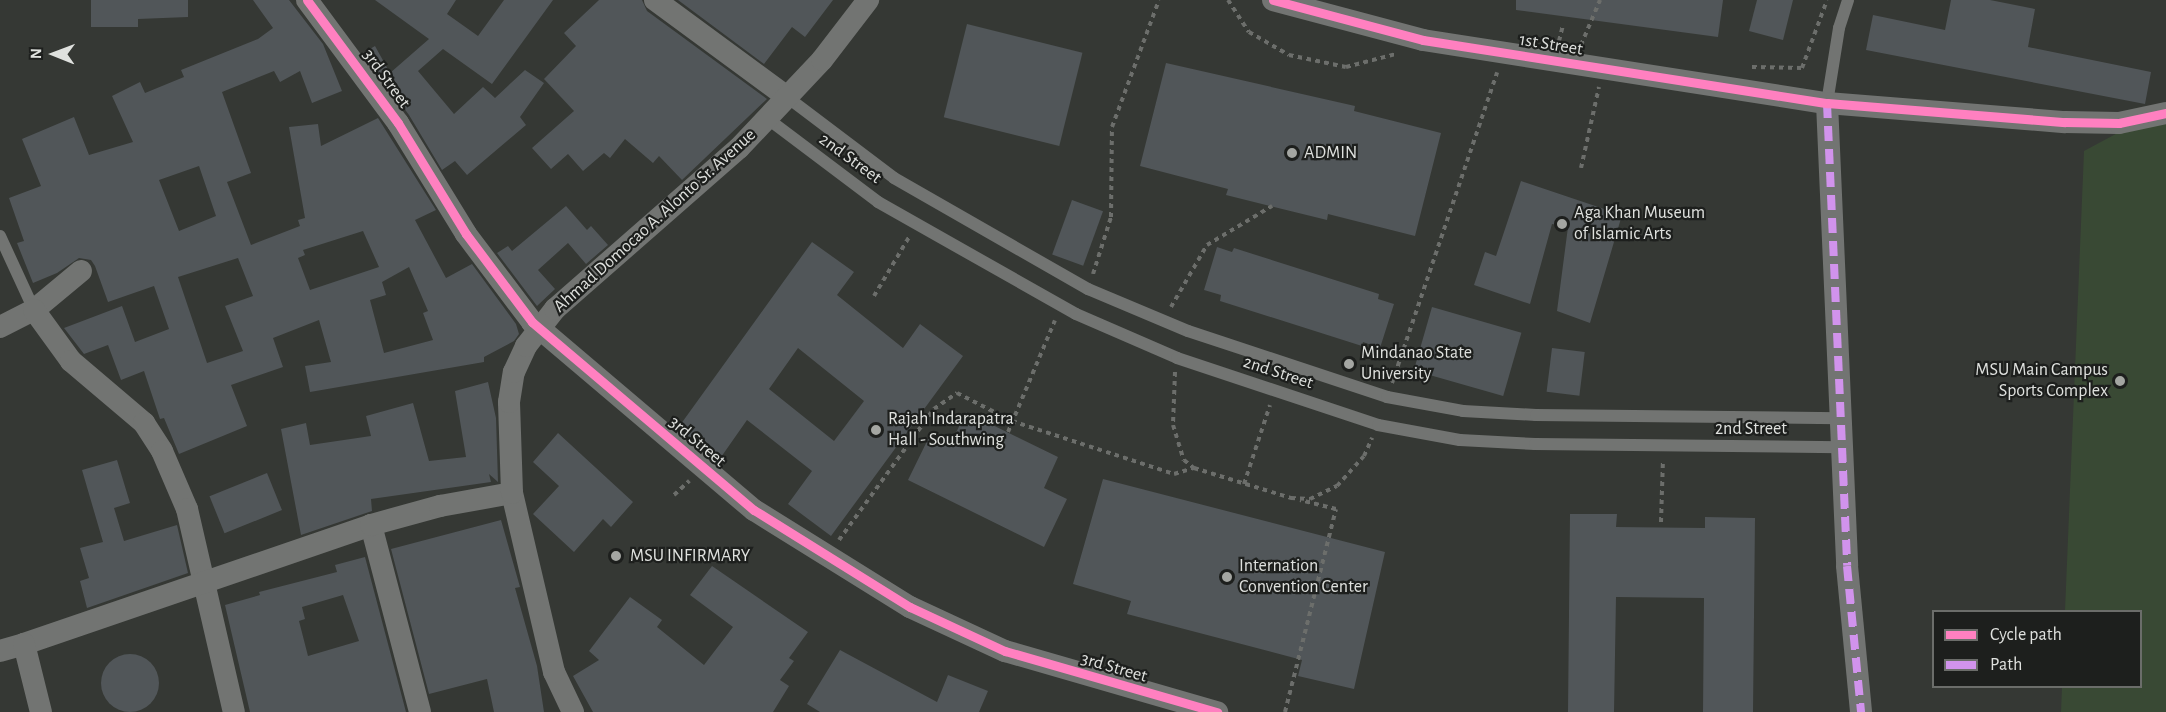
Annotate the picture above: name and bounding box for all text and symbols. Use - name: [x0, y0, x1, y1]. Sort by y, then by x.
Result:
- north arrow: [24, 24, 84, 84]
- street label: 1st Street: [1518, 29, 1584, 61]
- street label: 3rd Street: [357, 45, 415, 113]
- text: N: [28, 48, 44, 59]
- street label: Ahmad Domocao A. Alonto Sr. Avenue: [549, 124, 761, 318]
- street label: 2nd Street: [814, 129, 886, 189]
- place label: ADMIN: [1304, 142, 1357, 164]
- marker: ADMIN: [1285, 146, 1299, 160]
- place label: Aga Khan Museum of Islamic Arts: [1574, 203, 1705, 246]
- marker: Aga Khan Museum of Islamic Arts: [1555, 217, 1569, 231]
- place label: Mindanao State University: [1361, 343, 1472, 386]
- street label: 2nd Street: [1240, 352, 1316, 394]
- marker: Mindanao State University: [1342, 357, 1356, 371]
- place label: MSU Main Campus Sports Complex: [1975, 360, 2108, 403]
- marker: MSU Main Campus Sports Complex: [2113, 374, 2127, 388]
- place label: Rajah Indarapatra Hall - Southwing: [888, 409, 1014, 452]
- street label: 3rd Street: [664, 412, 730, 472]
- street label: 2nd Street: [1715, 418, 1787, 440]
- marker: Rajah Indarapatra Hall - Southwing: [869, 423, 883, 437]
- place label: MSU INFIRMARY: [630, 545, 750, 567]
- marker: MSU INFIRMARY: [607, 547, 625, 565]
- place label: Internation Convention Center: [1239, 556, 1368, 598]
- marker: Internation Convention Center: [1220, 570, 1234, 584]
- legend: [1932, 610, 2142, 688]
- text: Cycle path: [1990, 626, 2062, 644]
- street label: 3rd Street: [1078, 648, 1150, 688]
- text: Path: [1990, 656, 2022, 674]

